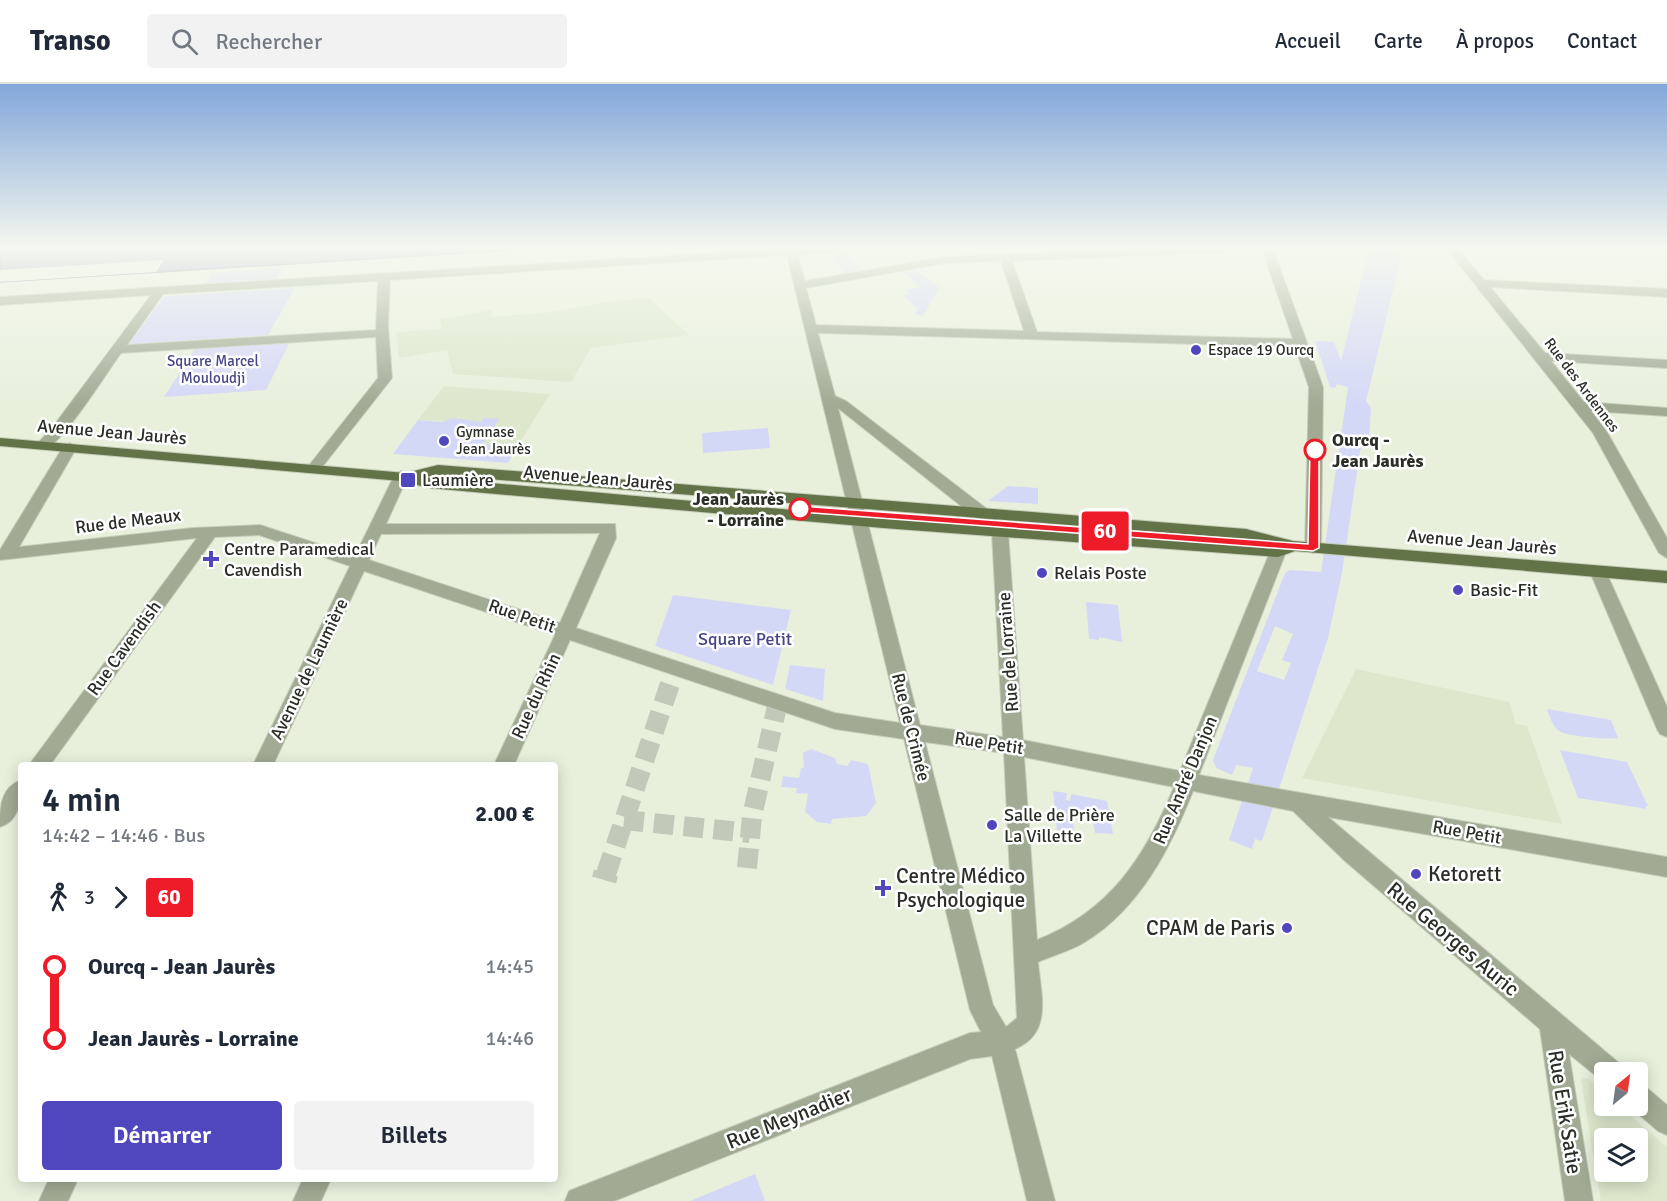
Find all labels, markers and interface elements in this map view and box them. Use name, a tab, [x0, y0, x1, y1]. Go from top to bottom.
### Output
search box	[147, 14, 567, 68]
text: Transo	[30, 24, 111, 58]
icon: search	[168, 25, 201, 58]
text: Rechercher	[216, 28, 322, 55]
text: Accueil	[1275, 28, 1341, 54]
text: Carte	[1374, 28, 1423, 54]
text: À propos	[1456, 28, 1534, 54]
text: Contact	[1567, 28, 1637, 54]
street label: Rue des Ardennes	[1541, 334, 1624, 436]
place label: Espace 19 Ourcq	[1208, 341, 1314, 359]
marker: Espace 19 Ourcq	[1189, 343, 1203, 357]
park label: Square Marcel Mouloudji	[167, 352, 259, 387]
street label: Avenue Jean Jaurès	[36, 415, 188, 450]
place label: Gymnase Jean Jaurès	[456, 423, 531, 458]
place label: Ourcq - Jean Jaurès	[1332, 429, 1423, 472]
marker: Gymnase Jean Jaurès	[437, 434, 451, 448]
marker: Ourcq - Jean Jaurès	[1304, 439, 1326, 461]
street label: Avenue Jean Jaurès	[522, 461, 674, 496]
place label: Laumière	[422, 469, 494, 491]
marker: Laumière	[399, 471, 417, 489]
place label: Jean Jaurès - Lorraine	[693, 488, 784, 531]
marker: Jean Jaurès - Lorraine	[789, 498, 811, 520]
street label: Rue de Meaux	[74, 504, 183, 538]
line badge: 60	[1078, 512, 1132, 550]
text: 60	[1094, 518, 1116, 544]
street label: Avenue Jean Jaurès	[1406, 525, 1558, 560]
place label: Centre Paramedical Cavendish	[224, 538, 374, 581]
marker: Centre Paramedical Cavendish	[202, 550, 220, 568]
place label: Relais Poste	[1054, 562, 1147, 584]
marker: Relais Poste	[1035, 566, 1049, 580]
place label: Basic-Fit	[1470, 579, 1538, 601]
marker: Basic-Fit	[1451, 583, 1465, 597]
street label: Rue de Lorraine	[993, 591, 1023, 713]
street label: Rue Petit	[486, 594, 558, 638]
street label: Avenue de Laumière	[265, 595, 353, 743]
street label: Rue Cavendish	[82, 596, 166, 700]
park label: Square Petit	[698, 628, 792, 650]
street label: Rue du Rhin	[507, 650, 565, 742]
street label: Rue de Crimée	[887, 671, 935, 783]
street label: Rue André Danjon	[1148, 712, 1222, 848]
street label: Rue Petit	[953, 727, 1025, 759]
text: 4 min	[42, 780, 121, 821]
text: 2.00 €	[475, 800, 534, 827]
place label: Salle de Prière La Villette	[1004, 804, 1115, 847]
street label: Rue Petit	[1431, 815, 1503, 849]
marker: Salle de Prière La Villette	[985, 818, 999, 832]
text: 14:42 – 14:46 · Bus	[42, 823, 205, 848]
place label: Ketorett	[1428, 861, 1501, 887]
place label: Centre Médico Psychologique	[896, 863, 1025, 913]
marker: Ketorett	[1409, 867, 1423, 881]
street label: Rue Georges Auric	[1382, 876, 1524, 1002]
marker: Centre Médico Psychologique	[874, 879, 892, 897]
icon: walk	[42, 881, 75, 914]
icon: forward	[104, 881, 137, 914]
text: 60	[158, 884, 181, 910]
text: 3	[84, 885, 95, 910]
place label: CPAM de Paris	[1146, 915, 1275, 941]
marker: CPAM de Paris	[1280, 921, 1294, 935]
text: Ourcq - Jean Jaurès	[88, 953, 275, 980]
text: 14:45	[485, 954, 534, 979]
text: Jean Jaurès - Lorraine	[88, 1025, 299, 1052]
text: 14:46	[485, 1026, 534, 1051]
street label: Rue Erik Satie	[1542, 1048, 1588, 1176]
north arrow	[1594, 1062, 1648, 1116]
map controls	[1594, 1062, 1648, 1182]
street label: Rue Meynadier	[723, 1081, 856, 1155]
button: Démarrer	[42, 1101, 282, 1170]
button: Billets	[294, 1101, 534, 1170]
button: layers	[1594, 1128, 1648, 1182]

